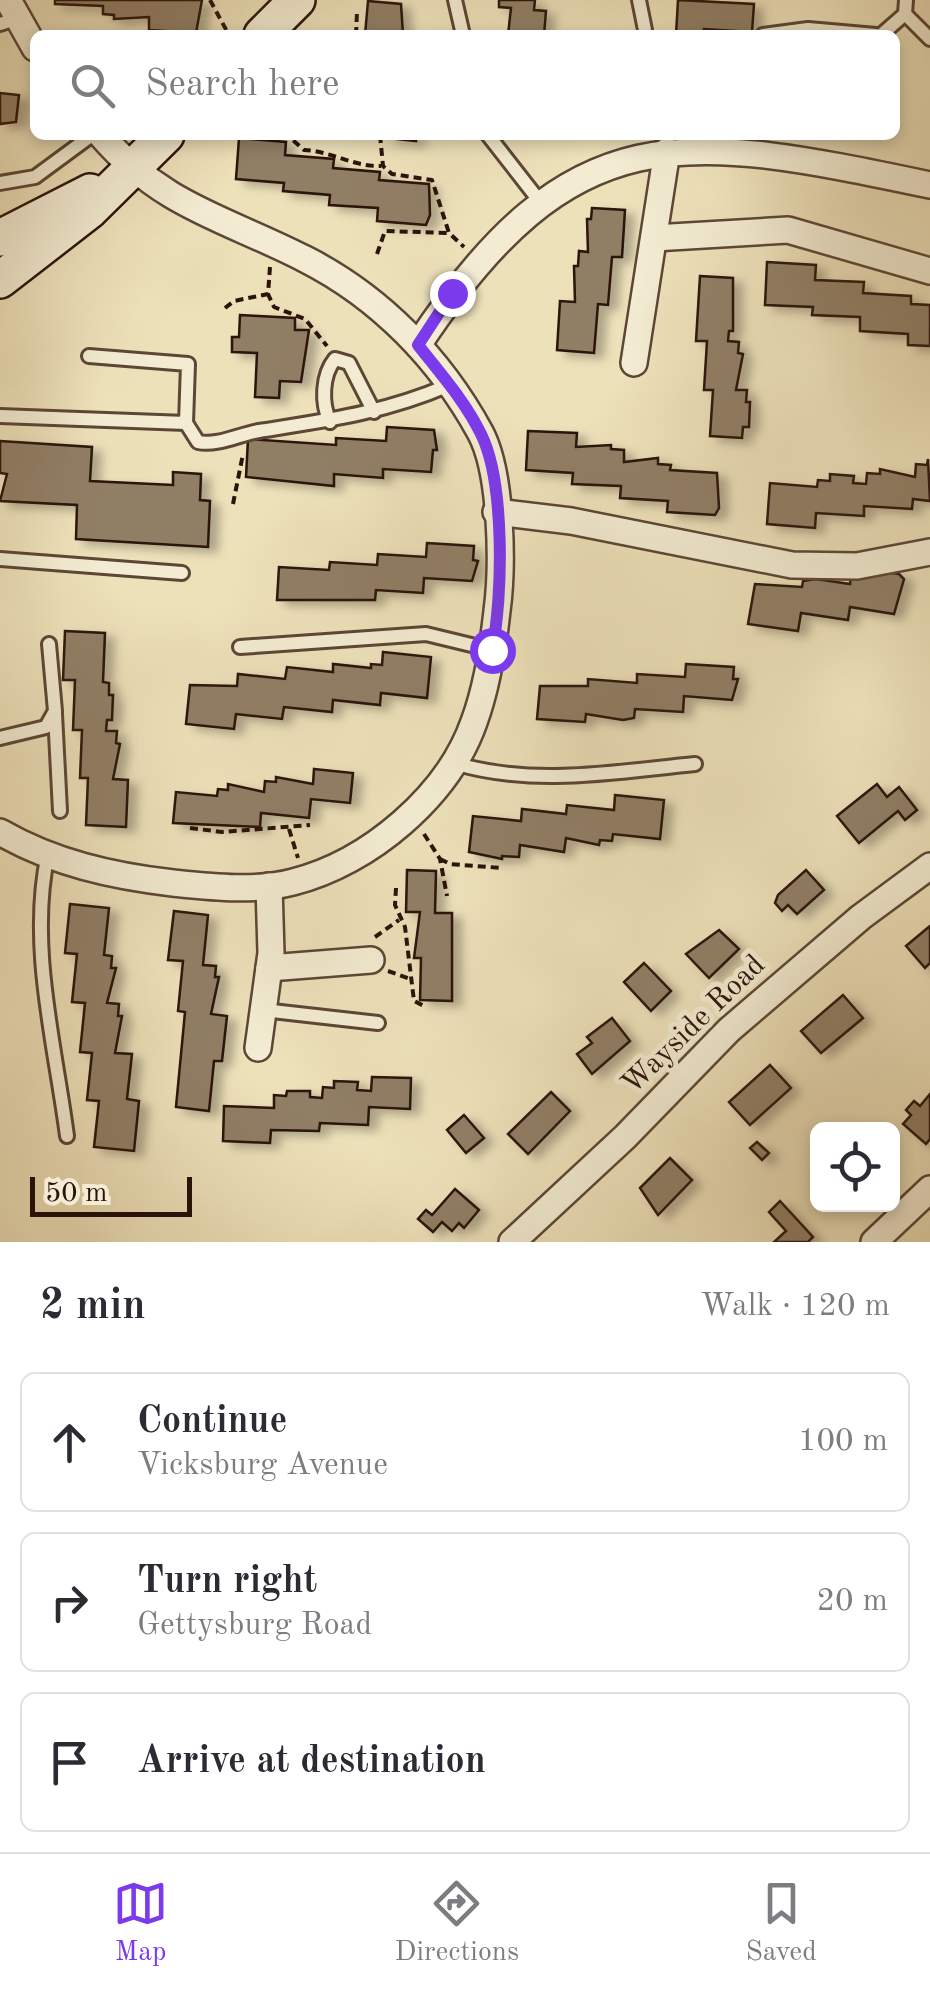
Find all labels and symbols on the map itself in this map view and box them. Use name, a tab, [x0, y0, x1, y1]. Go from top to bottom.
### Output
route end	[430, 271, 476, 317]
route start	[470, 628, 516, 674]
street label: Wayside Road	[617, 950, 771, 1100]
scale bar	[30, 1172, 192, 1216]

